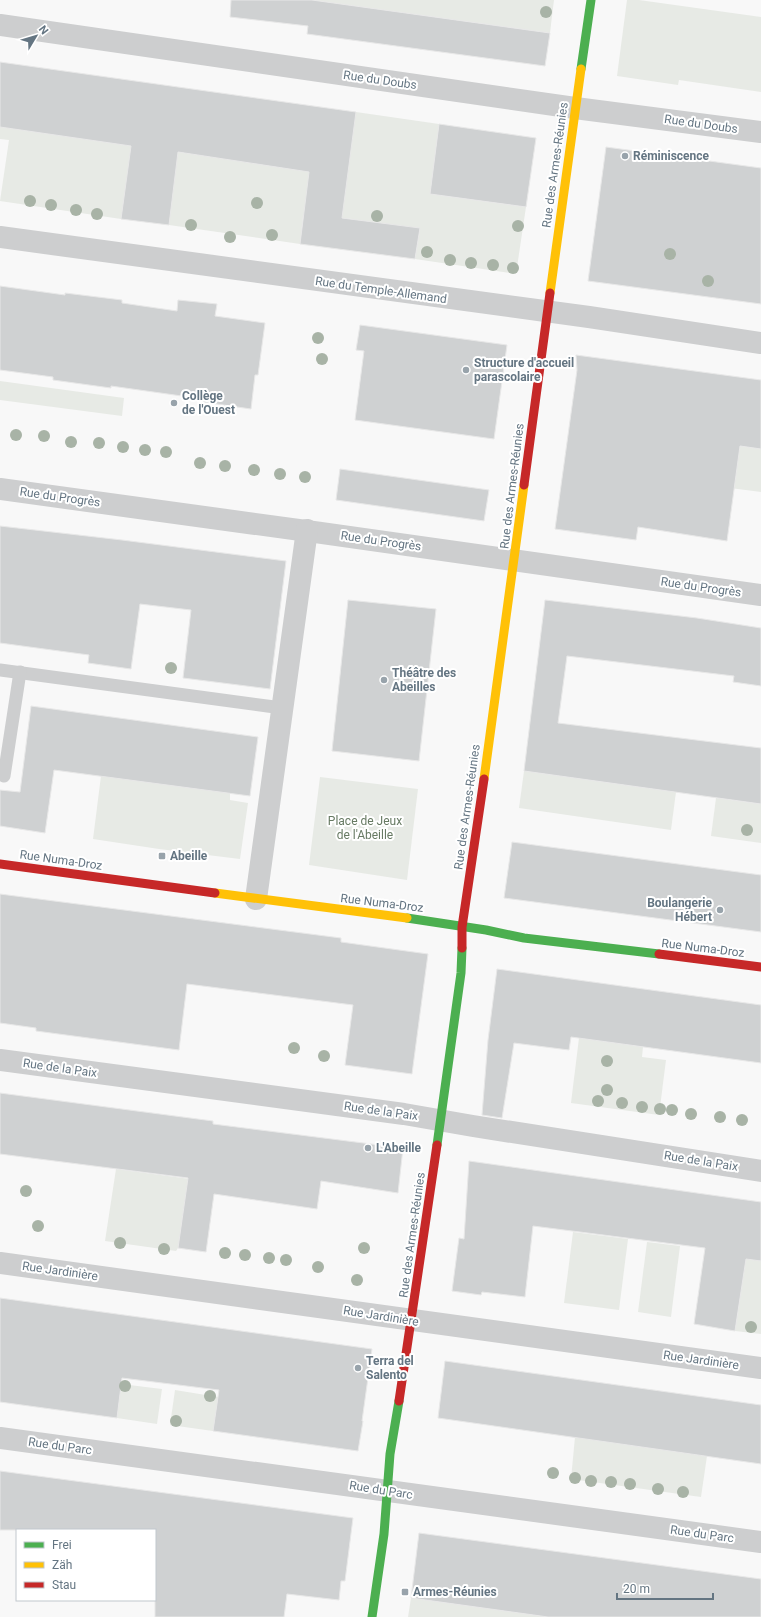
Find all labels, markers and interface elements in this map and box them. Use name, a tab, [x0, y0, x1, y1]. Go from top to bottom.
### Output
north arrow	[16, 16, 56, 56]
text: N	[36, 23, 51, 37]
street label: Rue du Doubs	[342, 68, 418, 92]
street label: Rue des Armes-Réunies	[539, 101, 571, 229]
street label: Rue du Doubs	[663, 112, 739, 136]
place label: Réminiscence	[633, 149, 710, 163]
marker: Réminiscence	[620, 151, 630, 161]
street label: Rue du Temple-Allemand	[314, 274, 448, 306]
place label: Structure d'accueil parascolaire	[474, 356, 574, 384]
marker: Structure d'accueil parascolaire	[461, 365, 471, 375]
place label: Collège de l'Ouest	[182, 389, 235, 417]
marker: Collège de l'Ouest	[169, 398, 179, 408]
street label: Rue des Armes-Réunies	[497, 422, 527, 550]
street label: Rue du Progrès	[19, 484, 101, 510]
street label: Rue du Progrès	[340, 528, 422, 554]
street label: Rue du Progrès	[660, 574, 742, 600]
place label: Théâtre des Abeilles	[392, 666, 456, 694]
marker: Théâtre des Abeilles	[379, 675, 389, 685]
street label: Rue des Armes-Réunies	[451, 743, 483, 871]
park label: Place de Jeux de l'Abeille	[328, 814, 402, 842]
street label: Rue Numa-Droz	[19, 847, 103, 873]
place label: Abeille	[170, 849, 208, 863]
marker: Abeille	[157, 851, 167, 861]
street label: Rue Numa-Droz	[340, 891, 424, 915]
place label: Boulangerie Hébert	[647, 896, 713, 924]
marker: Boulangerie Hébert	[715, 905, 725, 915]
street label: Rue Numa-Droz	[661, 936, 745, 960]
street label: Rue de la Paix	[22, 1056, 98, 1080]
street label: Rue de la Paix	[343, 1099, 419, 1123]
place label: L'Abeille	[376, 1141, 422, 1155]
marker: L'Abeille	[363, 1143, 373, 1153]
street label: Rue de la Paix	[663, 1148, 739, 1174]
street label: Rue des Armes-Réunies	[396, 1171, 428, 1299]
street label: Rue Jardinière	[21, 1259, 99, 1283]
street label: Rue Jardinière	[342, 1303, 420, 1329]
street label: Rue Jardinière	[662, 1348, 740, 1372]
place label: Terra del Salento	[366, 1354, 414, 1382]
marker: Terra del Salento	[353, 1363, 363, 1373]
street label: Rue du Parc	[27, 1435, 93, 1457]
street label: Rue du Parc	[348, 1478, 414, 1502]
street label: Rue du Parc	[669, 1523, 735, 1545]
legend	[16, 1529, 156, 1601]
text: Frei	[52, 1538, 72, 1552]
text: Zäh	[52, 1558, 72, 1572]
scale bar	[617, 1575, 713, 1601]
text: Stau	[52, 1578, 76, 1592]
text: 20 m	[623, 1582, 650, 1596]
place label: Armes-Réunies	[413, 1585, 497, 1599]
marker: Armes-Réunies	[400, 1587, 410, 1597]

